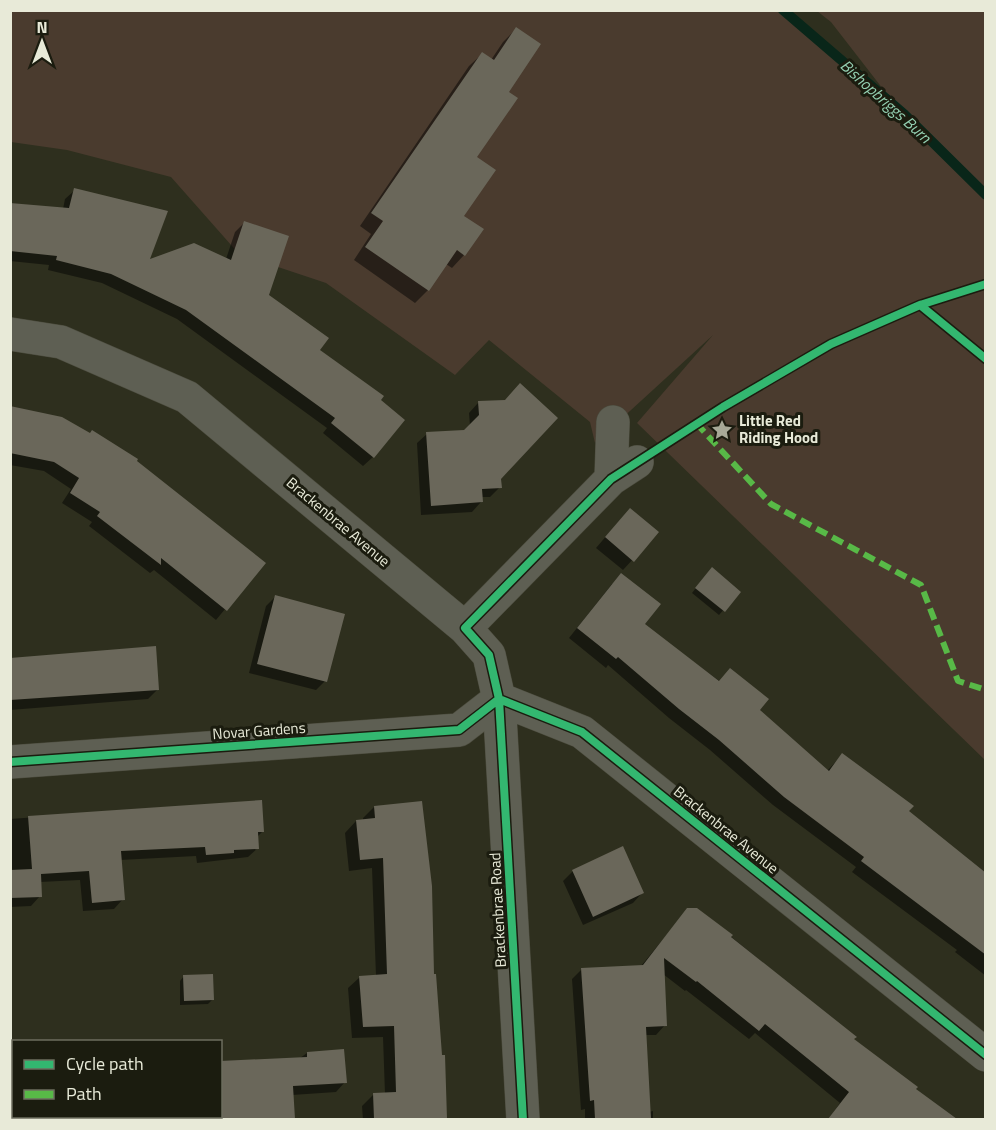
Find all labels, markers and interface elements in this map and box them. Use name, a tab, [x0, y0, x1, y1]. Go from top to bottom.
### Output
north arrow	[12, 12, 72, 72]
text: N	[36, 15, 48, 39]
water label: Bishopbriggs Burn	[835, 54, 938, 149]
place label: Little Red Riding Hood	[739, 409, 818, 449]
place icon: Little Red Riding Hood	[710, 418, 734, 442]
street label: Brackenbrae Avenue	[281, 471, 395, 572]
street label: Novar Gardens	[212, 716, 306, 745]
street label: Brackenbrae Avenue	[669, 780, 784, 879]
street label: Brackenbrae Road	[483, 852, 512, 968]
legend	[12, 1040, 222, 1118]
text: Cycle path	[66, 1050, 144, 1077]
text: Path	[66, 1080, 102, 1107]

